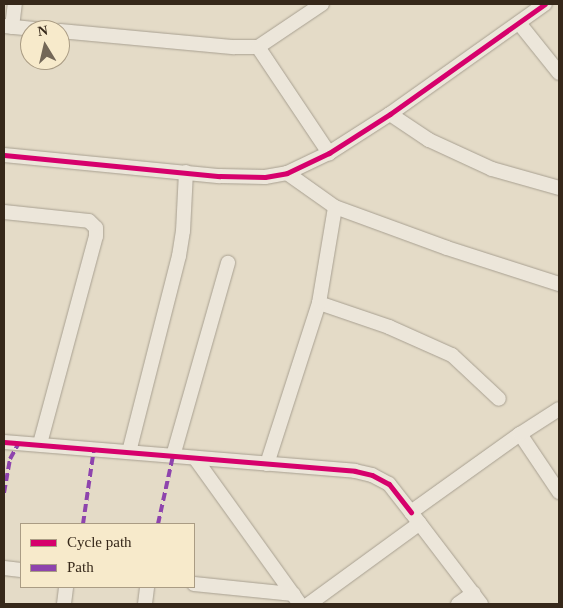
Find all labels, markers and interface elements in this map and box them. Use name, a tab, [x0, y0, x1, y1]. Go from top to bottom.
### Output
north arrow	[20, 20, 70, 70]
text: N	[37, 22, 49, 39]
legend	[20, 523, 195, 588]
text: Cycle path	[67, 534, 132, 550]
text: Path	[67, 559, 94, 575]

